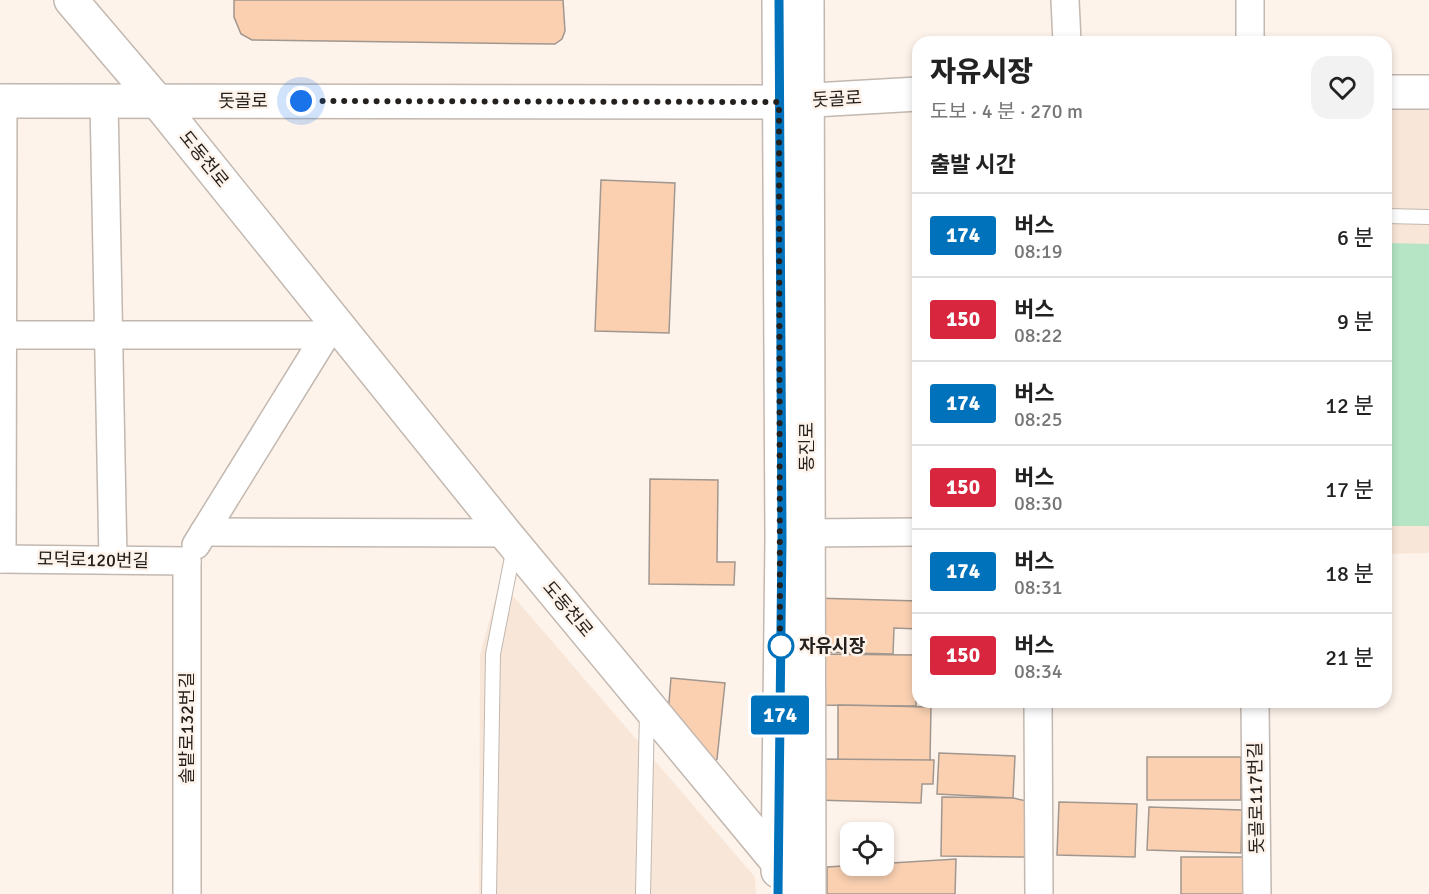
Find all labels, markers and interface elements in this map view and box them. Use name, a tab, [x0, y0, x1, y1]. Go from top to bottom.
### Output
text: 자유시장	[930, 55, 1033, 89]
button: heart	[1311, 56, 1374, 119]
your location	[286, 86, 316, 116]
street label: 돗골로	[812, 87, 862, 111]
street label: 돗골로	[218, 90, 268, 112]
text: 도보 · 4 분 · 270 m	[930, 99, 1083, 124]
street label: 도동천로	[175, 126, 233, 192]
text: 출발 시간	[930, 151, 1016, 178]
text: 버스	[1014, 212, 1054, 239]
text: 174	[946, 222, 980, 248]
text: 6 분	[1337, 224, 1374, 251]
text: 08:19	[1014, 239, 1063, 264]
text: 버스	[1014, 296, 1054, 323]
text: 150	[946, 306, 980, 332]
text: 9 분	[1337, 308, 1374, 335]
text: 08:22	[1014, 323, 1063, 348]
text: 버스	[1014, 380, 1054, 407]
text: 174	[946, 390, 980, 416]
text: 12 분	[1325, 392, 1374, 419]
text: 08:25	[1014, 407, 1063, 432]
street label: 동진로	[796, 422, 818, 472]
text: 버스	[1014, 464, 1054, 491]
text: 150	[946, 474, 980, 500]
text: 17 분	[1325, 476, 1374, 503]
text: 08:30	[1014, 491, 1063, 516]
street label: 모덕로120번길	[37, 548, 149, 572]
text: 버스	[1014, 548, 1054, 575]
text: 174	[946, 558, 980, 584]
text: 18 분	[1325, 560, 1374, 587]
text: 08:31	[1014, 575, 1063, 600]
street label: 도동천로	[538, 577, 598, 641]
text: 버스	[1014, 632, 1054, 659]
marker: 자유시장	[768, 633, 794, 659]
place label: 자유시장	[799, 635, 866, 657]
text: 150	[946, 642, 980, 668]
text: 21 분	[1325, 644, 1374, 671]
text: 08:34	[1014, 659, 1063, 684]
street label: 솔밭로132번길	[176, 672, 198, 784]
line badge: 174	[746, 696, 814, 734]
text: 174	[763, 702, 797, 728]
street label: 돗골로117번길	[1244, 742, 1268, 854]
map controls	[840, 822, 894, 876]
button: locate	[840, 822, 894, 876]

